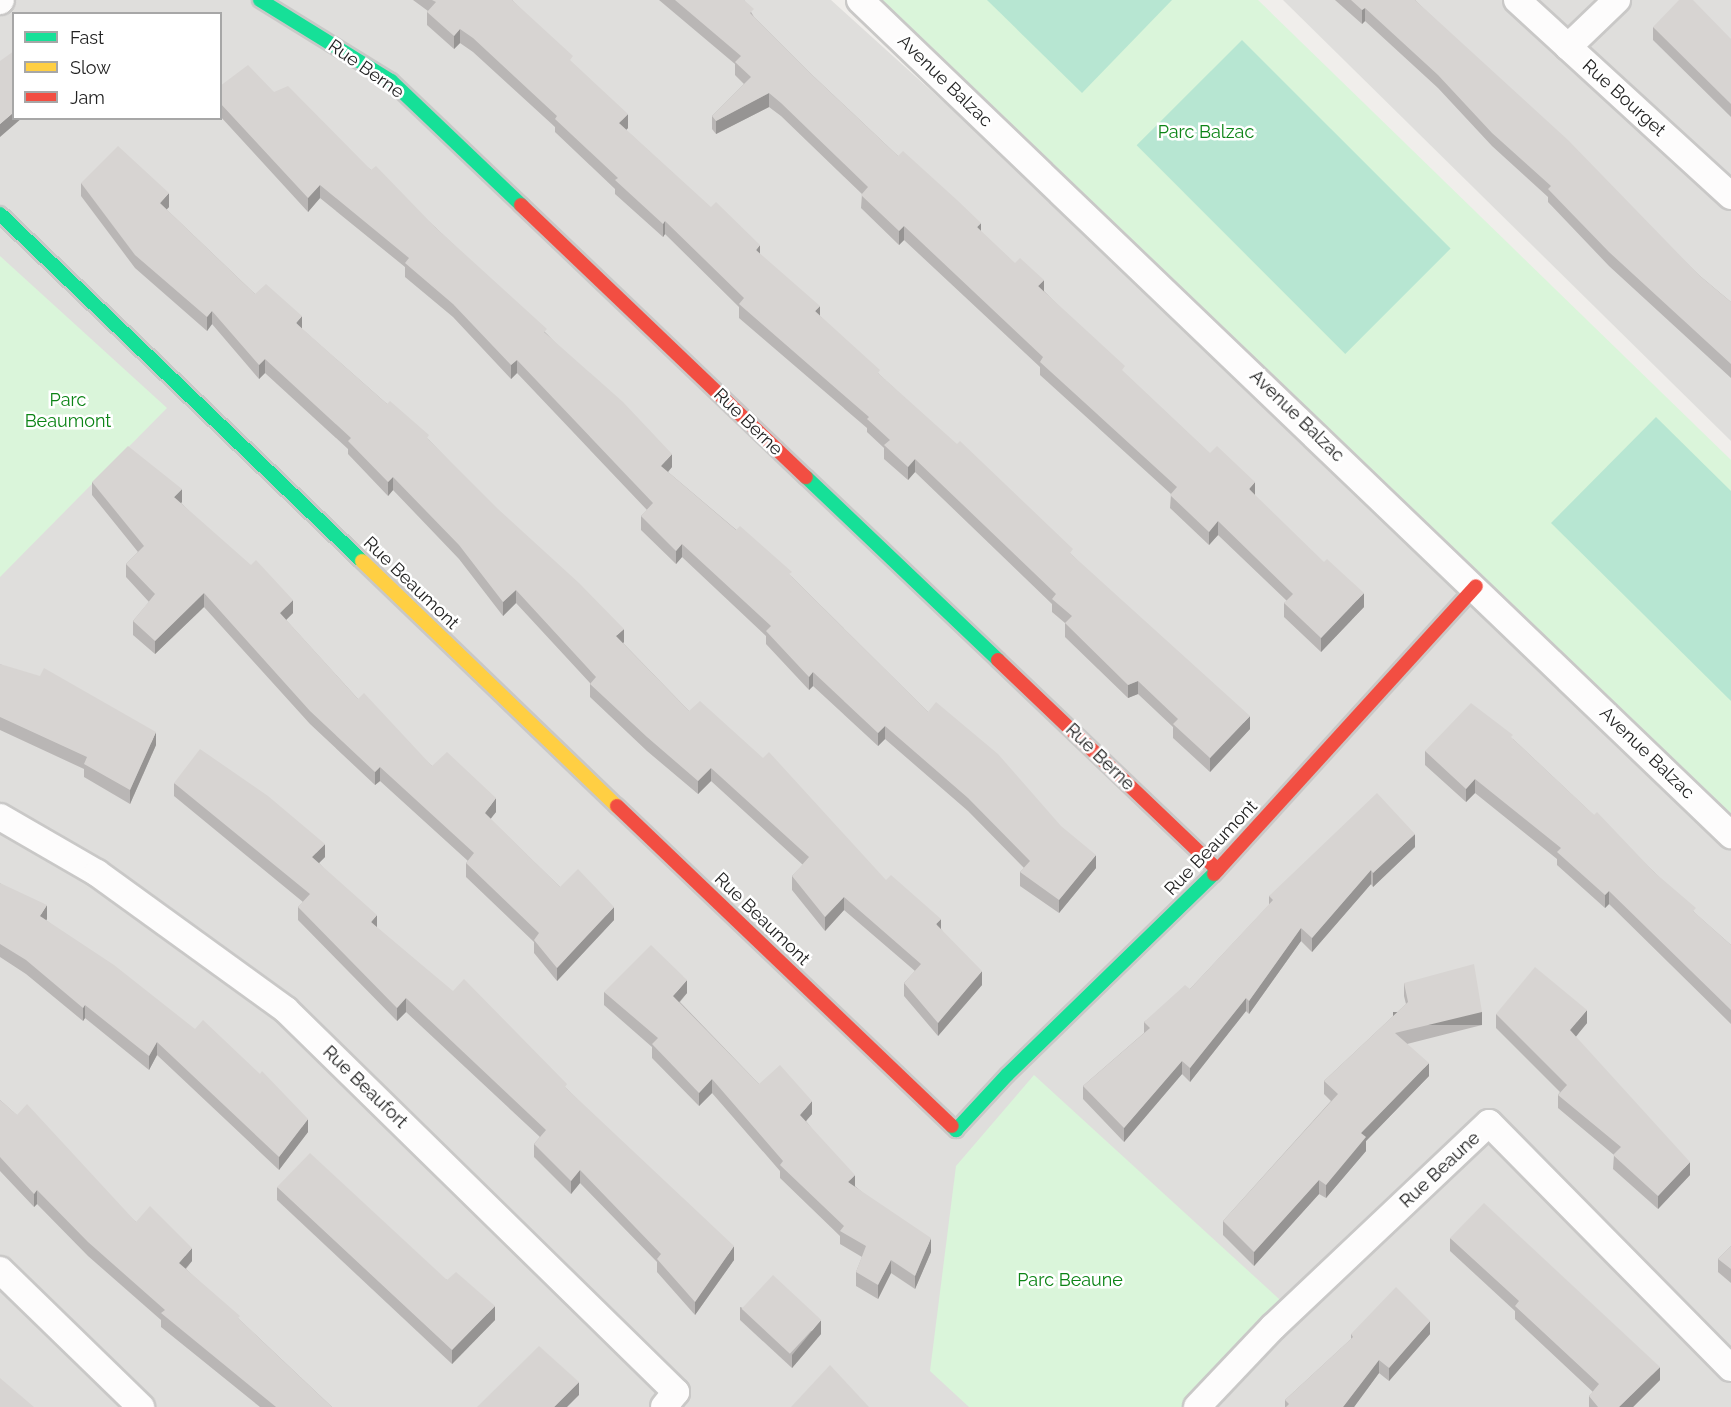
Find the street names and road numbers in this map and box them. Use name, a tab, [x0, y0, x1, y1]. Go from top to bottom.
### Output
street label: Avenue Balzac	[893, 31, 997, 131]
street label: Rue Berne	[324, 35, 408, 103]
street label: Rue Bourget	[1578, 55, 1670, 141]
street label: Avenue Balzac	[1245, 366, 1349, 466]
street label: Rue Berne	[709, 384, 787, 460]
street label: Rue Beaumont	[359, 532, 463, 634]
street label: Avenue Balzac	[1595, 703, 1699, 803]
street label: Rue Berne	[1061, 719, 1139, 795]
street label: Rue Beaumont	[1160, 796, 1262, 900]
street label: Rue Beaumont	[710, 868, 814, 970]
street label: Rue Beaufort	[318, 1041, 412, 1133]
street label: Rue Beaune	[1395, 1127, 1485, 1213]

